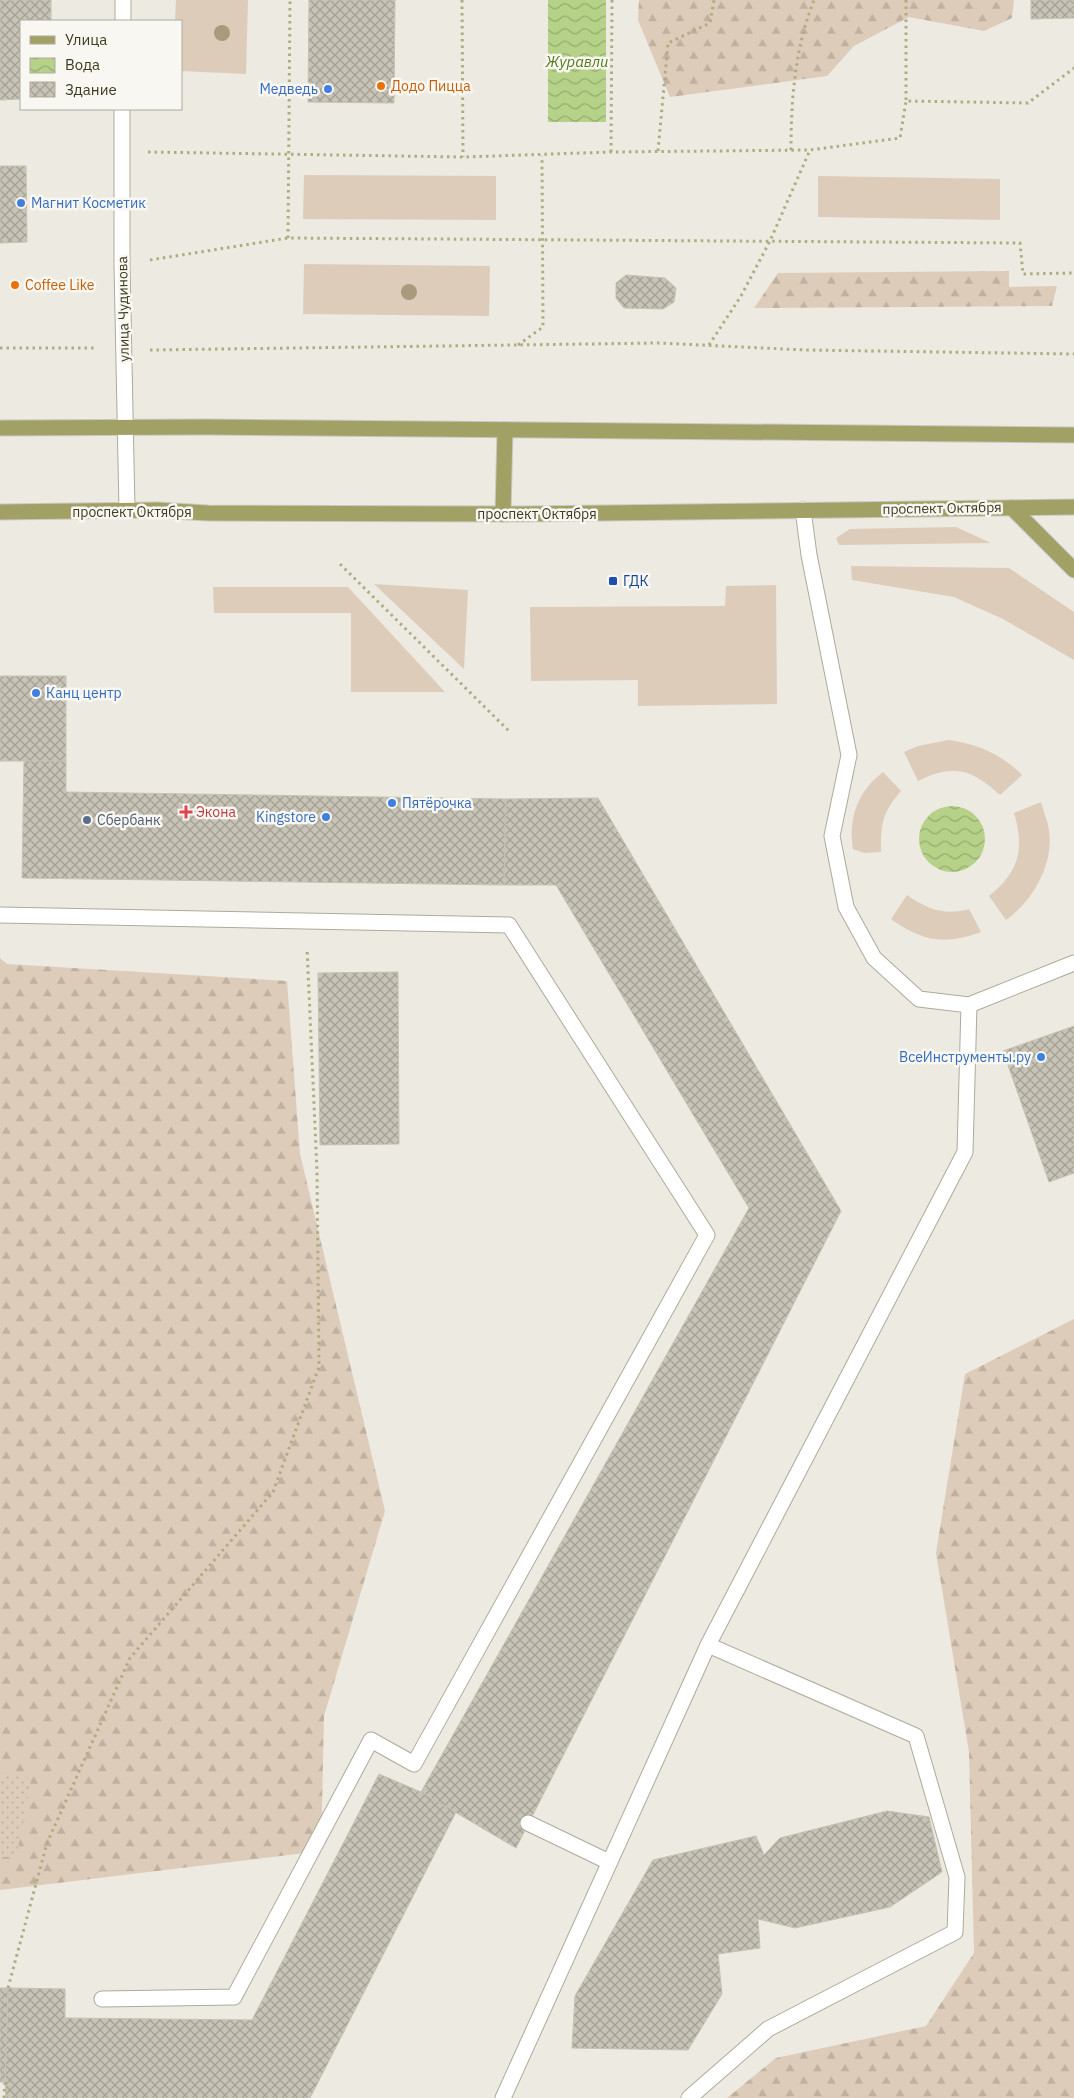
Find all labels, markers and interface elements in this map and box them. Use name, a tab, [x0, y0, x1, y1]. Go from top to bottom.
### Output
legend	[20, 20, 182, 110]
text: Улица	[65, 30, 107, 49]
water label: Журавли	[545, 52, 608, 71]
text: Вода	[65, 55, 100, 74]
place label: Додо Пицца	[391, 77, 471, 95]
text: Здание	[65, 80, 117, 99]
place label: Медведь	[259, 80, 318, 98]
marker: Додо Пицца	[375, 80, 387, 92]
marker: Медведь	[322, 83, 334, 95]
place label: Магнит Косметик	[31, 194, 146, 212]
marker: Магнит Косметик	[15, 197, 27, 209]
street label: улица Чудинова	[113, 255, 133, 362]
place label: Coffee Like	[25, 276, 95, 294]
marker: Coffee Like	[9, 279, 21, 291]
street label: проспект Октября	[882, 498, 1002, 518]
street label: проспект Октября	[72, 503, 192, 521]
street label: проспект Октября	[477, 505, 597, 523]
place label: ГДК	[623, 572, 649, 590]
marker: ГДК	[607, 575, 619, 587]
place label: Канц центр	[46, 684, 122, 702]
marker: Канц центр	[30, 687, 42, 699]
place label: Пятёрочка	[402, 794, 472, 812]
marker: Пятёрочка	[386, 797, 398, 809]
place label: Экона	[196, 803, 236, 821]
marker: Экона	[180, 806, 192, 818]
place label: Kingstore	[256, 808, 316, 826]
place label: Сбербанк	[97, 811, 161, 829]
marker: Kingstore	[320, 811, 332, 823]
marker: Сбербанк	[81, 814, 93, 826]
place label: ВсеИнструменты.ру	[899, 1048, 1031, 1066]
marker: ВсеИнструменты.ру	[1035, 1051, 1047, 1063]

